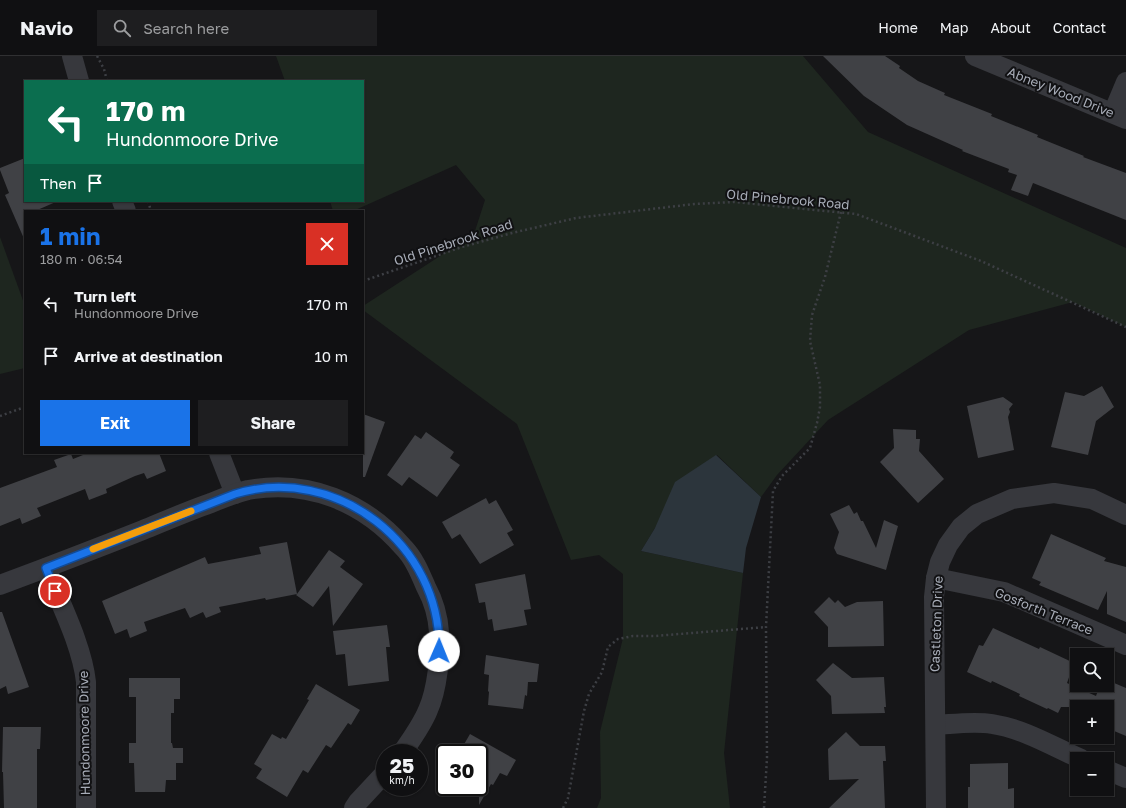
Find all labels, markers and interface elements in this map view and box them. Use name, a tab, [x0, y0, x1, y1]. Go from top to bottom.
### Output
search box	[97, 10, 377, 46]
text: Navio	[20, 16, 73, 39]
icon: search	[111, 17, 133, 39]
text: Search here	[143, 19, 229, 37]
text: Home	[878, 19, 918, 36]
text: Map	[940, 19, 968, 36]
text: About	[990, 19, 1031, 36]
text: Contact	[1053, 19, 1106, 36]
street label: Abney Wood Drive	[1005, 63, 1117, 121]
text: 170 m	[106, 94, 185, 127]
icon: left	[40, 96, 92, 148]
text: Hundonmoore Drive	[106, 128, 279, 150]
icon: arrive	[84, 172, 106, 194]
text: Then	[40, 174, 76, 192]
street label: Old Pinebrook Road	[726, 186, 850, 212]
street label: Old Pinebrook Road	[392, 215, 514, 269]
text: 1 min	[40, 221, 100, 250]
button: close	[306, 223, 348, 265]
text: 180 m · 06:54	[40, 251, 123, 267]
text: Turn left	[74, 287, 136, 305]
icon: left	[40, 293, 62, 315]
text: 170 m	[306, 295, 348, 313]
text: Hundonmoore Drive	[74, 305, 199, 321]
icon: arrive	[40, 345, 62, 367]
text: Arrive at destination	[74, 347, 223, 365]
text: 10 m	[314, 347, 348, 365]
button: Exit	[40, 400, 190, 446]
button: Share	[198, 400, 348, 446]
pin	[38, 574, 72, 608]
street label: Castleton Drive	[926, 576, 946, 672]
icon: arrive	[44, 580, 66, 602]
street label: Gosforth Terrace	[993, 584, 1095, 638]
position arrow	[418, 630, 460, 672]
map controls	[1070, 648, 1114, 796]
button: search	[1070, 648, 1114, 692]
street label: Hundonmoore Drive	[75, 671, 93, 795]
button: +	[1070, 700, 1114, 744]
speed limit sign: 30	[436, 744, 488, 796]
button: −	[1070, 752, 1114, 796]
text: 25	[390, 753, 414, 777]
text: km/h	[389, 774, 415, 786]

